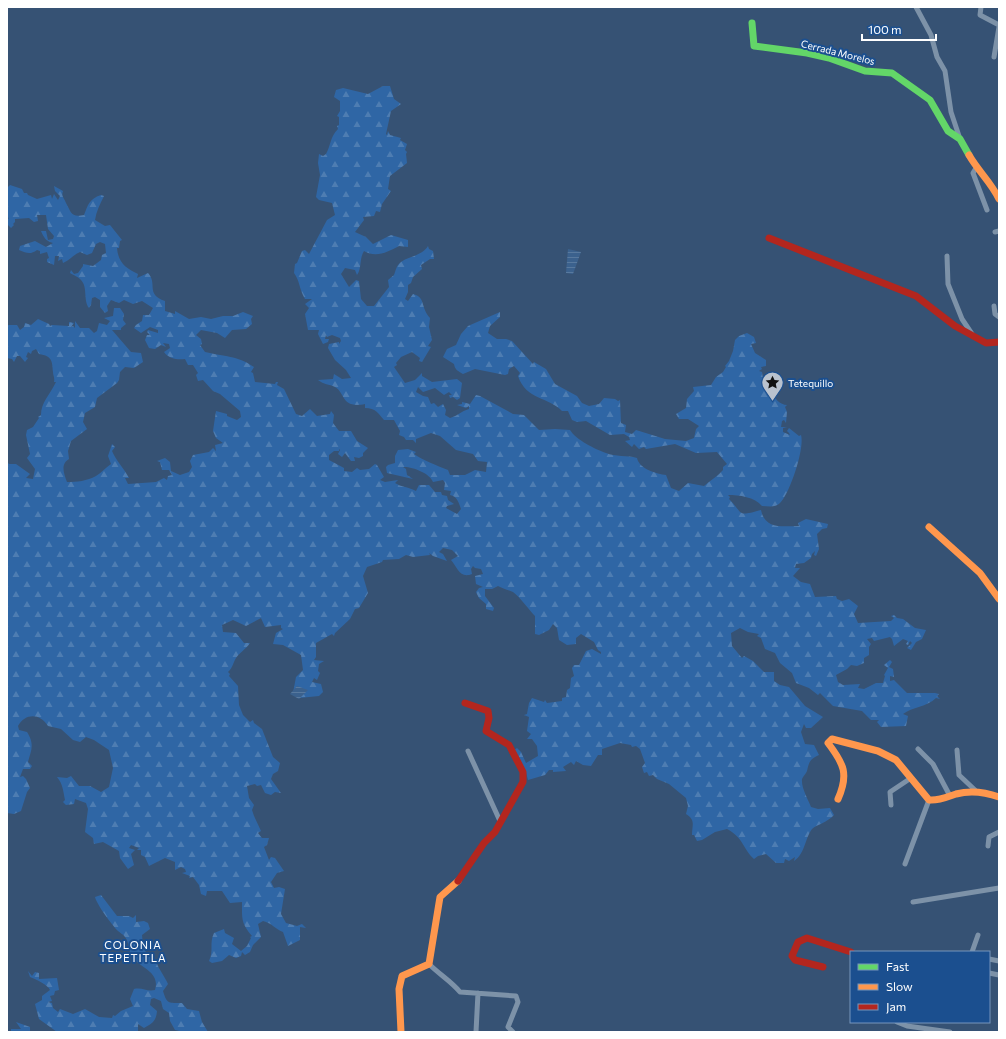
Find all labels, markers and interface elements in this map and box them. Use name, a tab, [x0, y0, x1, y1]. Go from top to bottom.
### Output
scale bar	[862, 16, 936, 42]
text: 100 m	[868, 22, 902, 36]
street label: Cerrada Morelos	[800, 37, 877, 67]
place icon: Tetequillo	[759, 370, 785, 403]
place label: Tetequillo	[788, 377, 833, 389]
district label: COLONIA TEPETITLA	[99, 938, 167, 964]
legend	[850, 951, 990, 1023]
text: Fast	[886, 959, 909, 973]
text: Slow	[886, 979, 913, 993]
text: Jam	[886, 999, 906, 1014]

